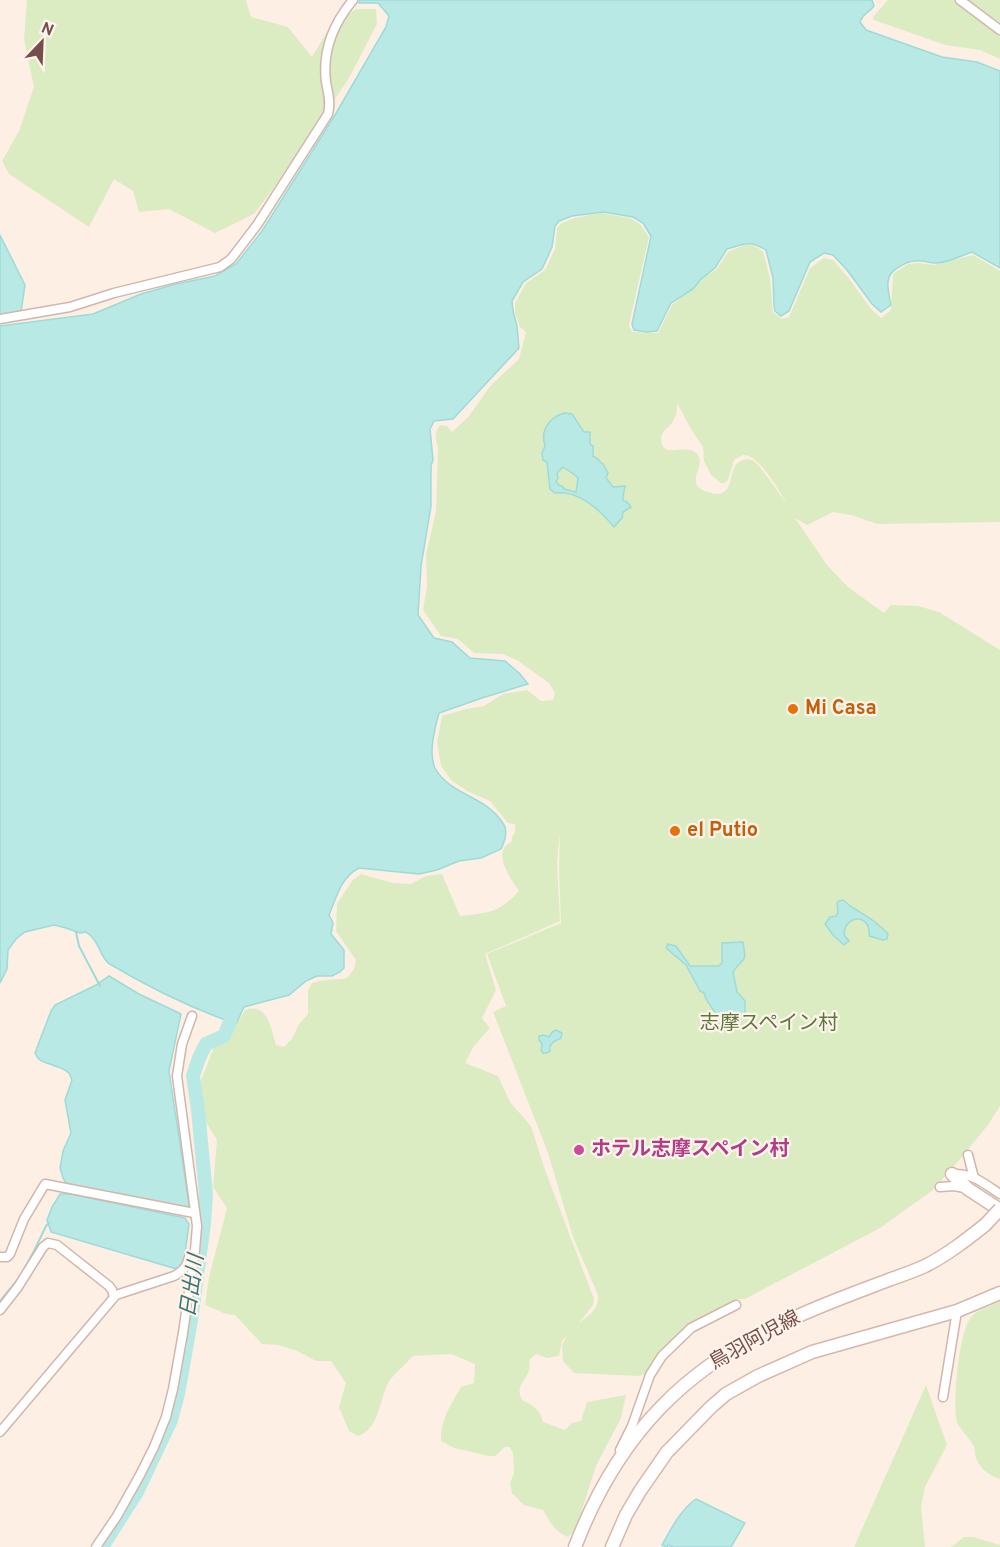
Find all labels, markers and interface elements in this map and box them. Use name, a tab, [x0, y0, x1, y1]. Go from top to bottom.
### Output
north arrow	[12, 12, 72, 72]
text: N	[38, 19, 56, 41]
place label: Mi Casa	[805, 696, 877, 722]
marker: Mi Casa	[786, 702, 800, 716]
place label: el Putio	[687, 818, 758, 844]
marker: el Putio	[668, 824, 682, 838]
park label: 志摩スペイン村	[700, 1011, 838, 1037]
place label: ホテル志摩スペイン村	[591, 1137, 790, 1163]
marker: ホテル志摩スペイン村	[572, 1143, 586, 1157]
water label: 日出川	[175, 1251, 211, 1319]
street label: 鳥羽阿児線	[705, 1305, 805, 1377]

